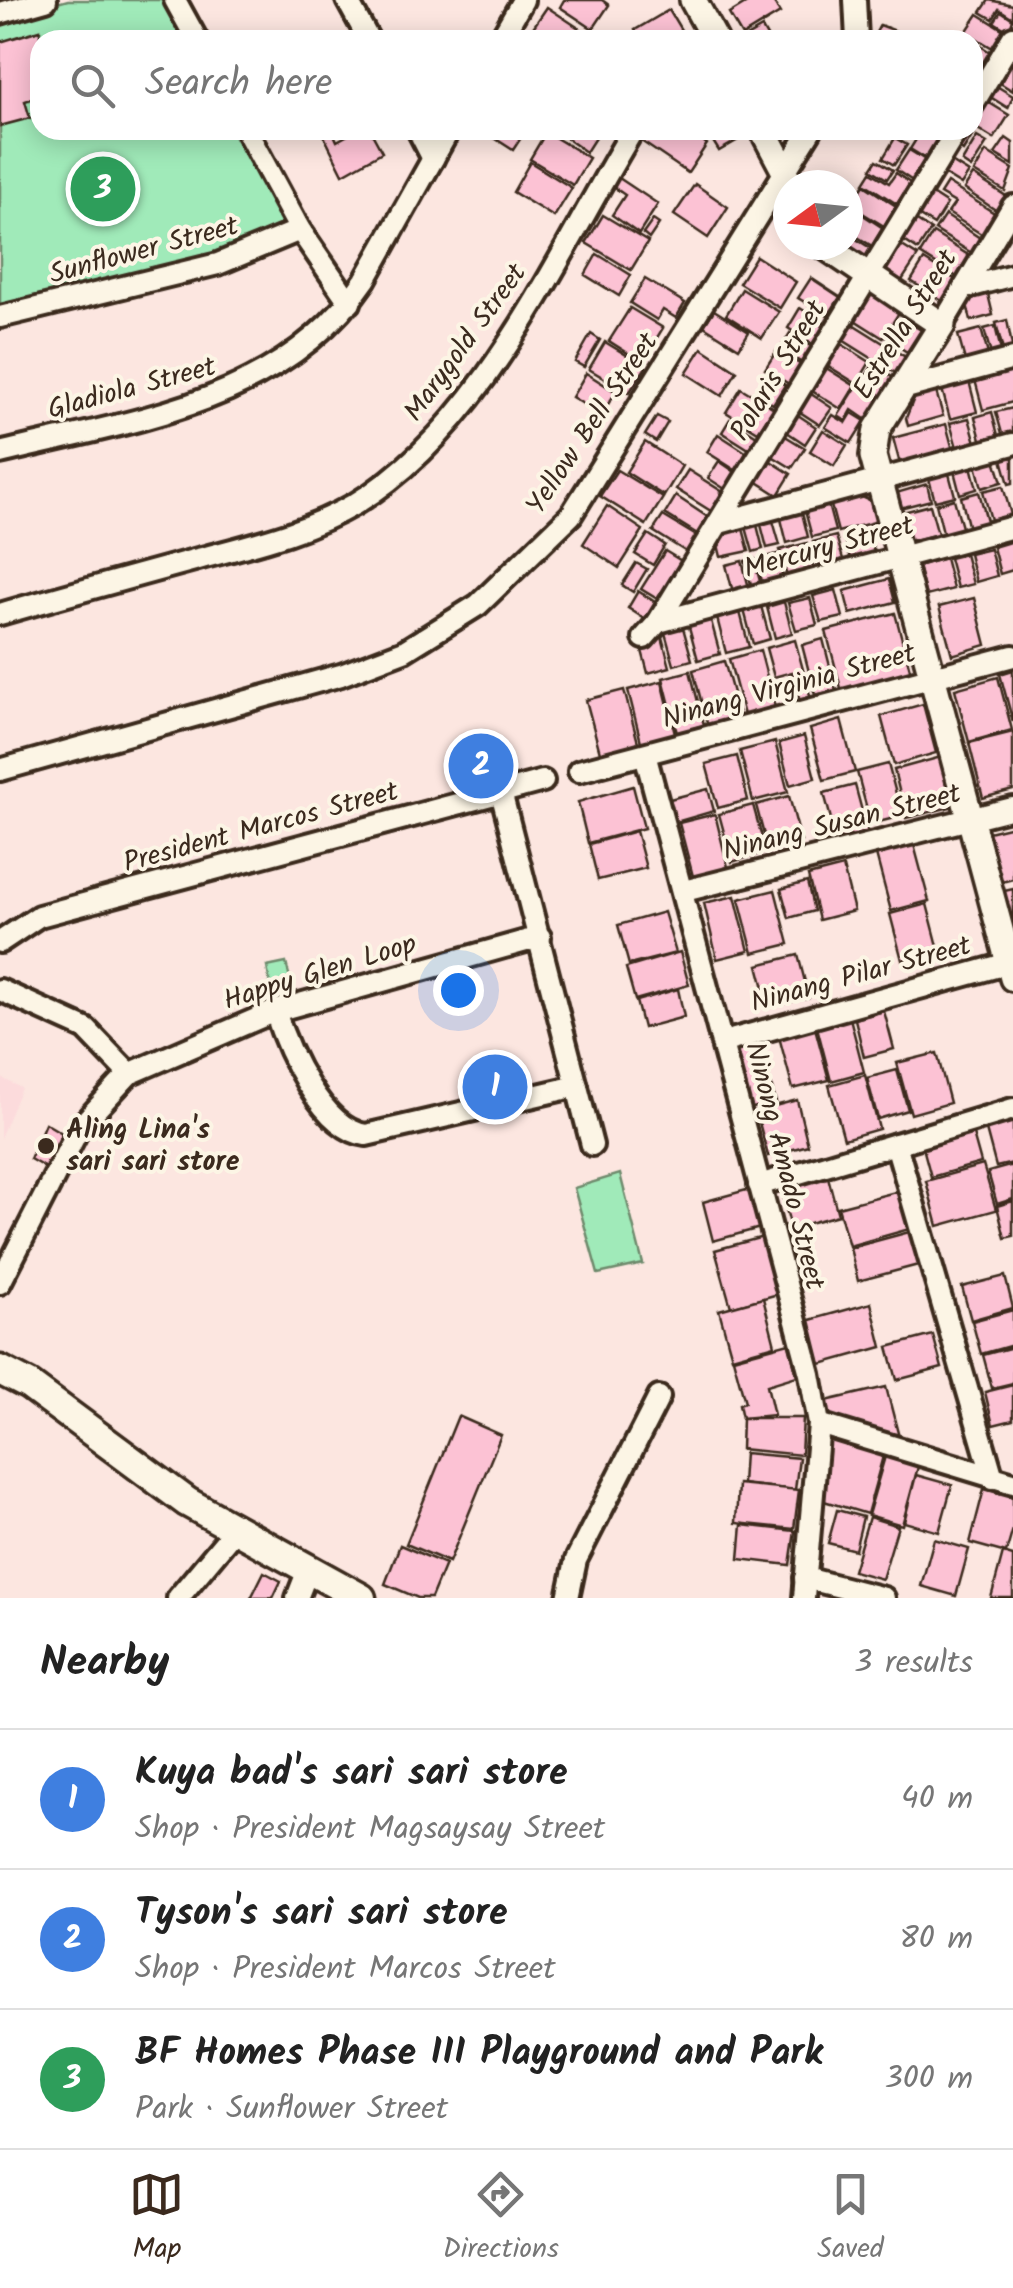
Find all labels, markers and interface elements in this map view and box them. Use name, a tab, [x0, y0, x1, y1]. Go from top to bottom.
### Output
search box	[30, 30, 983, 140]
text: Search here	[145, 55, 332, 115]
icon: search	[65, 58, 120, 113]
pin: 3	[70, 152, 136, 226]
north arrow	[773, 170, 863, 260]
street label: Sunflower Street	[44, 204, 245, 298]
street label: Estrella Street	[842, 240, 971, 409]
street label: Marygold Street	[393, 253, 540, 432]
street label: Polaris Street	[719, 291, 840, 450]
street label: Yellow Bell Street	[515, 323, 671, 524]
street label: Gladiola Street	[43, 345, 222, 433]
street label: Mercury Street	[739, 503, 920, 592]
street label: Ninang Virginia Street	[657, 631, 922, 742]
pin: 2	[448, 728, 514, 804]
street label: President Marcos Street	[118, 769, 405, 886]
street label: Ninang Susan Street	[718, 771, 967, 874]
street label: Happy Glen Loop	[218, 922, 422, 1024]
street label: Ninang Pilar Street	[746, 924, 977, 1026]
your location	[433, 965, 484, 1016]
street label: Ninong Amado Street	[731, 1037, 837, 1296]
pin: 1	[462, 1050, 528, 1124]
place label: Aling Lina's sari sari store	[66, 1108, 240, 1185]
marker: Aling Lina's sari sari store	[35, 1135, 57, 1157]
text: Nearby	[40, 1630, 169, 1697]
text: 3 results	[854, 1638, 973, 1689]
text: Kuya bad's sari sari store	[135, 1744, 568, 1804]
text: 1	[68, 1774, 77, 1825]
text: 40 m	[901, 1774, 973, 1825]
text: Shop · President Magsaysay Street	[135, 1804, 605, 1855]
text: Tyson's sari sari store	[135, 1884, 508, 1944]
text: 2	[63, 1914, 82, 1965]
text: 80 m	[899, 1914, 973, 1965]
text: Shop · President Marcos Street	[135, 1944, 556, 1995]
text: BF Homes Phase III Playground and Park	[135, 2024, 823, 2084]
text: 3	[64, 2054, 81, 2105]
text: 300 m	[884, 2054, 973, 2105]
text: Park · Sunflower Street	[135, 2084, 448, 2135]
tab: Map	[129, 2167, 184, 2272]
tab: Directions	[443, 2167, 559, 2272]
tab: Saved	[817, 2167, 884, 2272]

